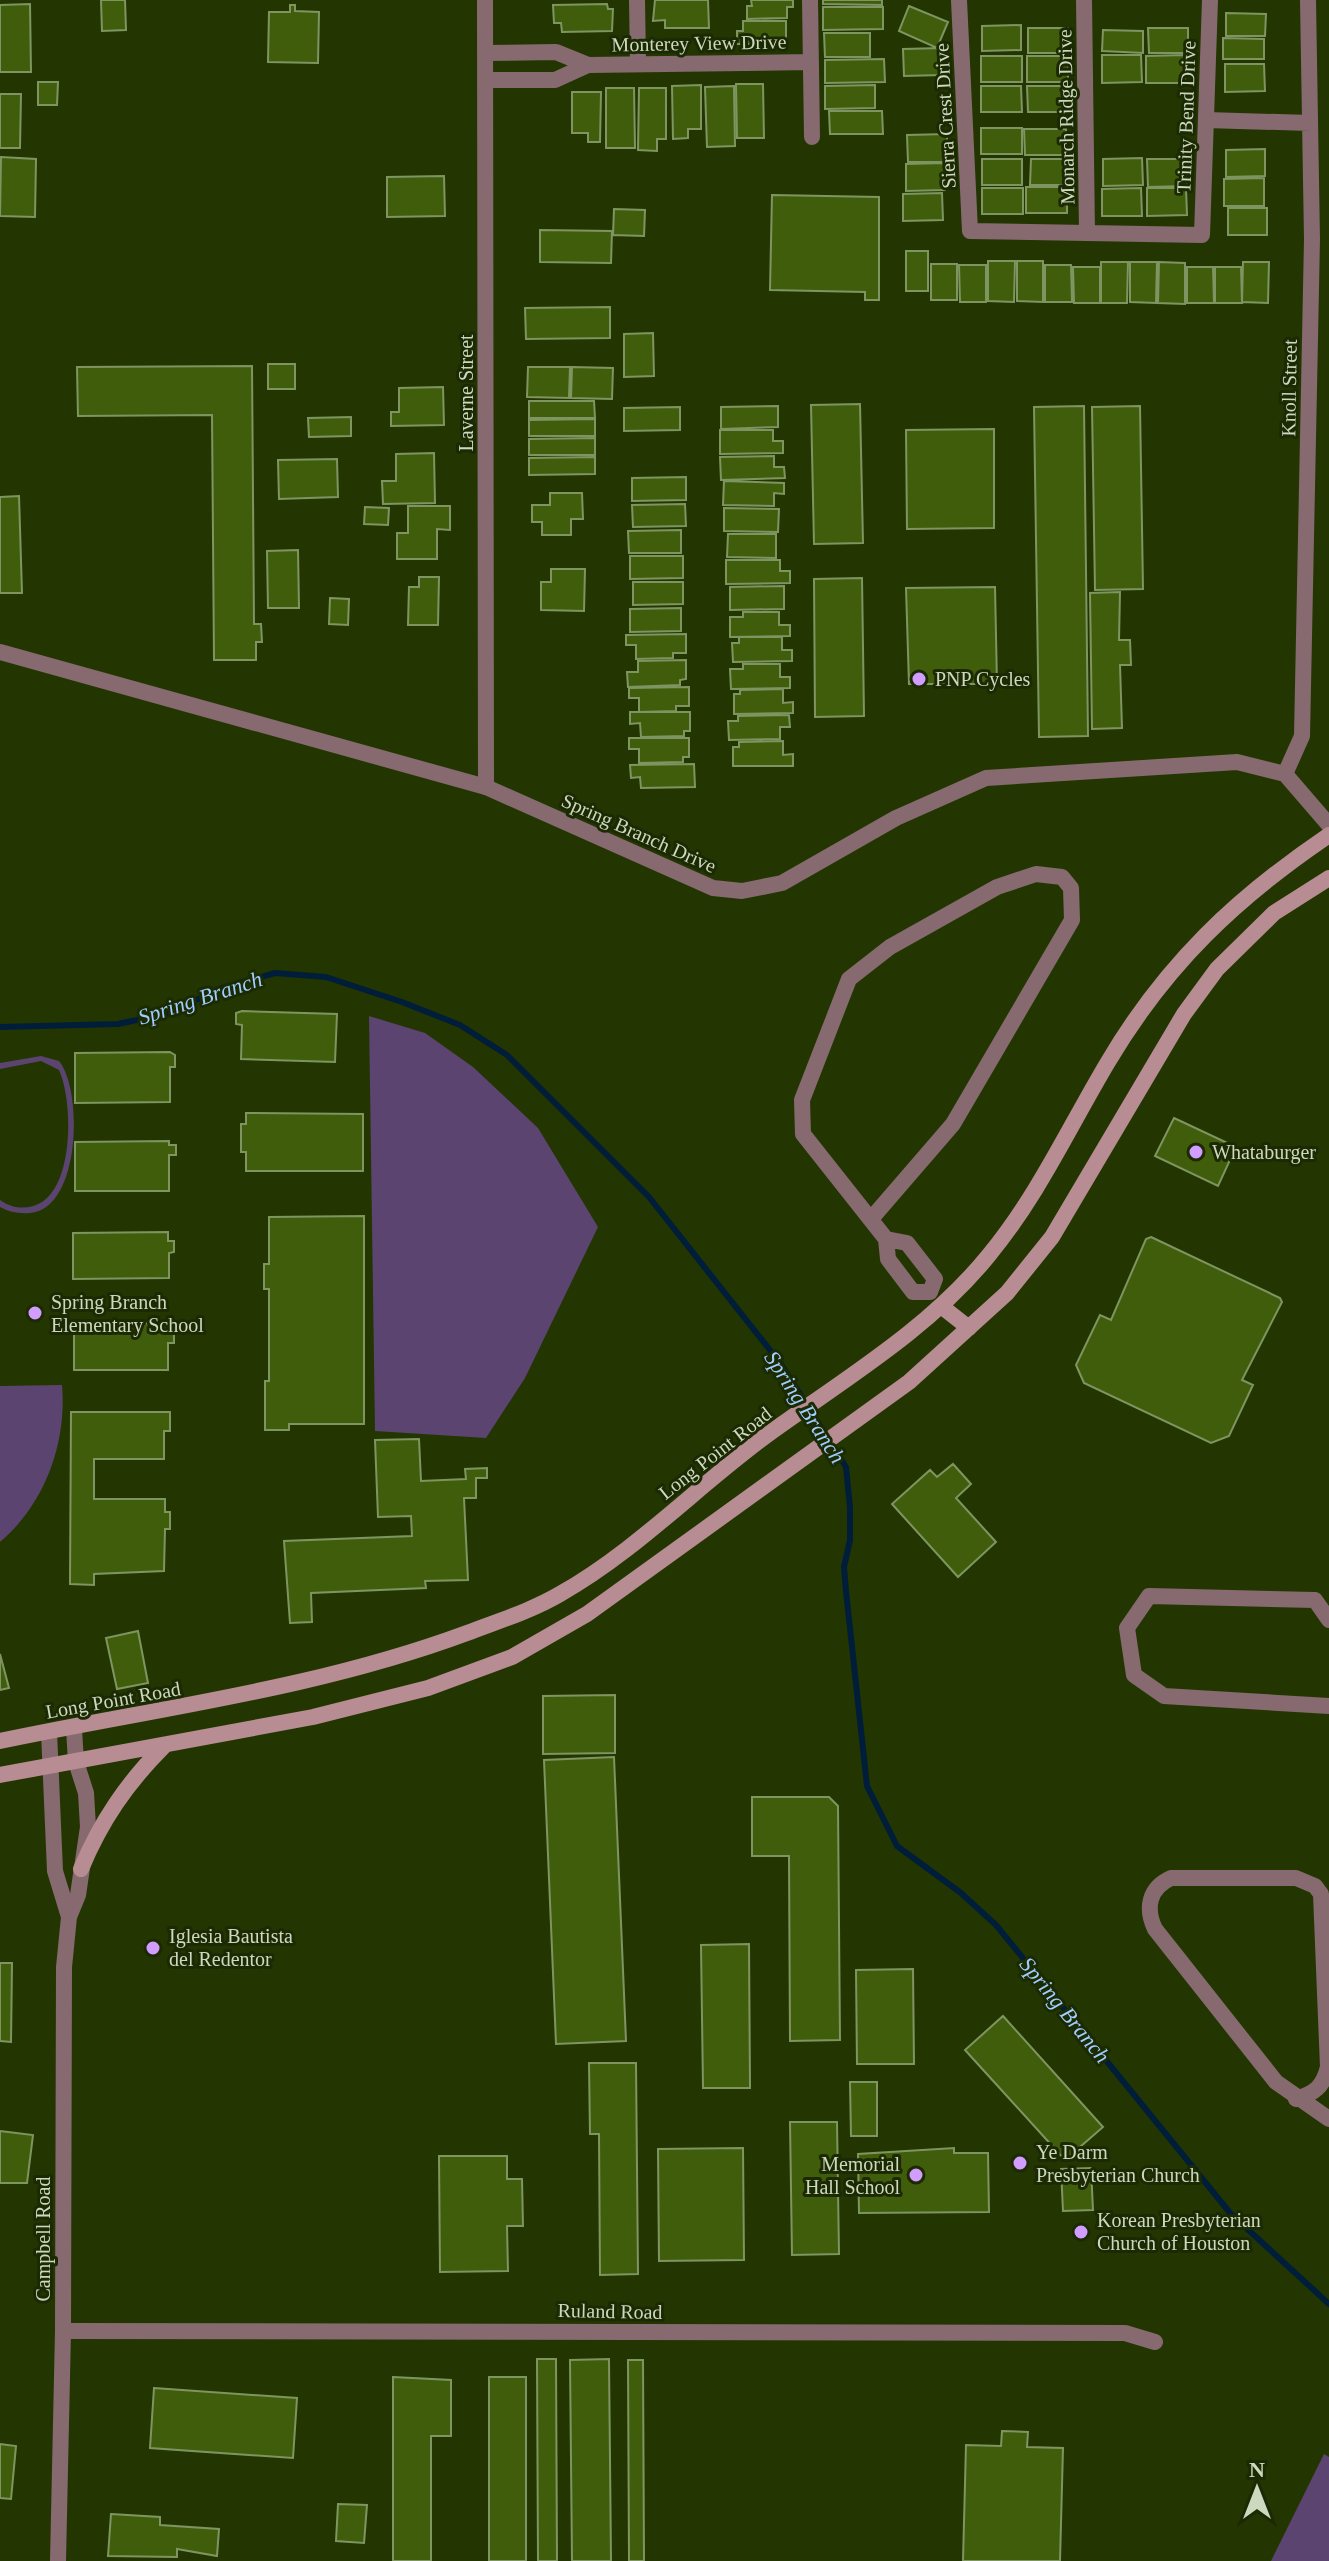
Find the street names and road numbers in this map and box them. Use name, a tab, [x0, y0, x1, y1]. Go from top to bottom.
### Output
street label: Monarch Ridge Drive	[1053, 29, 1080, 205]
street label: Monterey View Drive	[611, 30, 787, 57]
street label: Trinity Bend Drive	[1172, 40, 1201, 194]
street label: Sierra Crest Drive	[930, 43, 960, 189]
street label: Laverne Street	[455, 334, 477, 452]
street label: Knoll Street	[1277, 339, 1301, 437]
street label: Spring Branch Drive	[558, 789, 720, 878]
street label: Long Point Road	[654, 1402, 776, 1505]
street label: Long Point Road	[44, 1677, 182, 1724]
street label: Campbell Road	[32, 2177, 55, 2301]
street label: Ruland Road	[557, 2299, 663, 2323]

